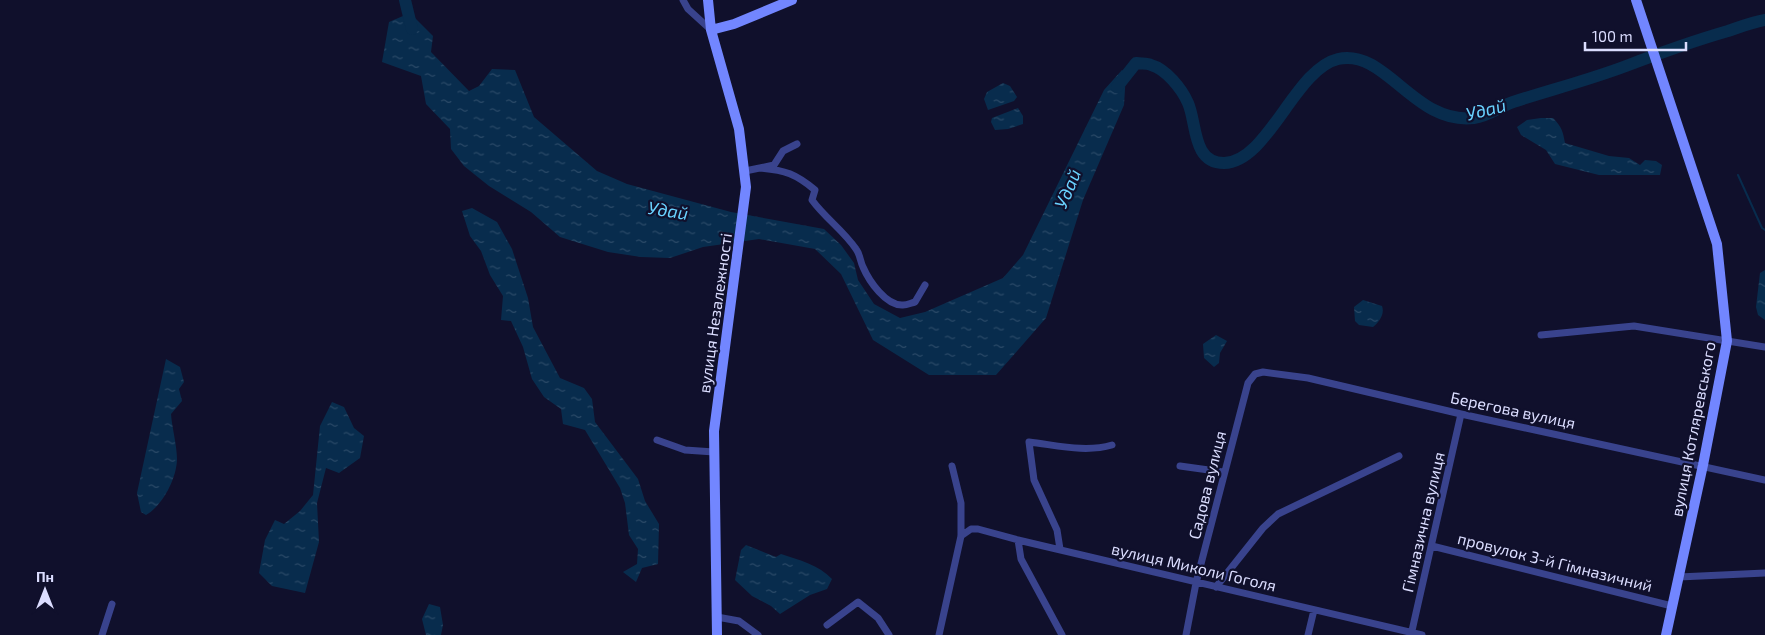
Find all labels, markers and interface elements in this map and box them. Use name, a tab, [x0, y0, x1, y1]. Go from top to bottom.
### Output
scale bar	[1585, 20, 1686, 52]
text: 100 m	[1592, 27, 1633, 45]
water label: Удай	[1463, 93, 1508, 125]
water label: Удай	[1049, 166, 1085, 212]
water label: Удай	[646, 196, 690, 224]
street label: вулиця Незалежності	[694, 232, 736, 394]
street label: вулиця Котляревського	[1666, 340, 1720, 518]
street label: Берегова вулиця	[1449, 387, 1577, 433]
street label: Садова вулиця	[1184, 429, 1230, 541]
street label: Гімназична вулиця	[1397, 450, 1449, 594]
street label: провулок 3-й Гімназичний	[1456, 528, 1654, 596]
street label: вулиця Миколи Гоголя	[1110, 538, 1278, 596]
north arrow	[20, 565, 70, 615]
text: Пн	[36, 568, 54, 585]

